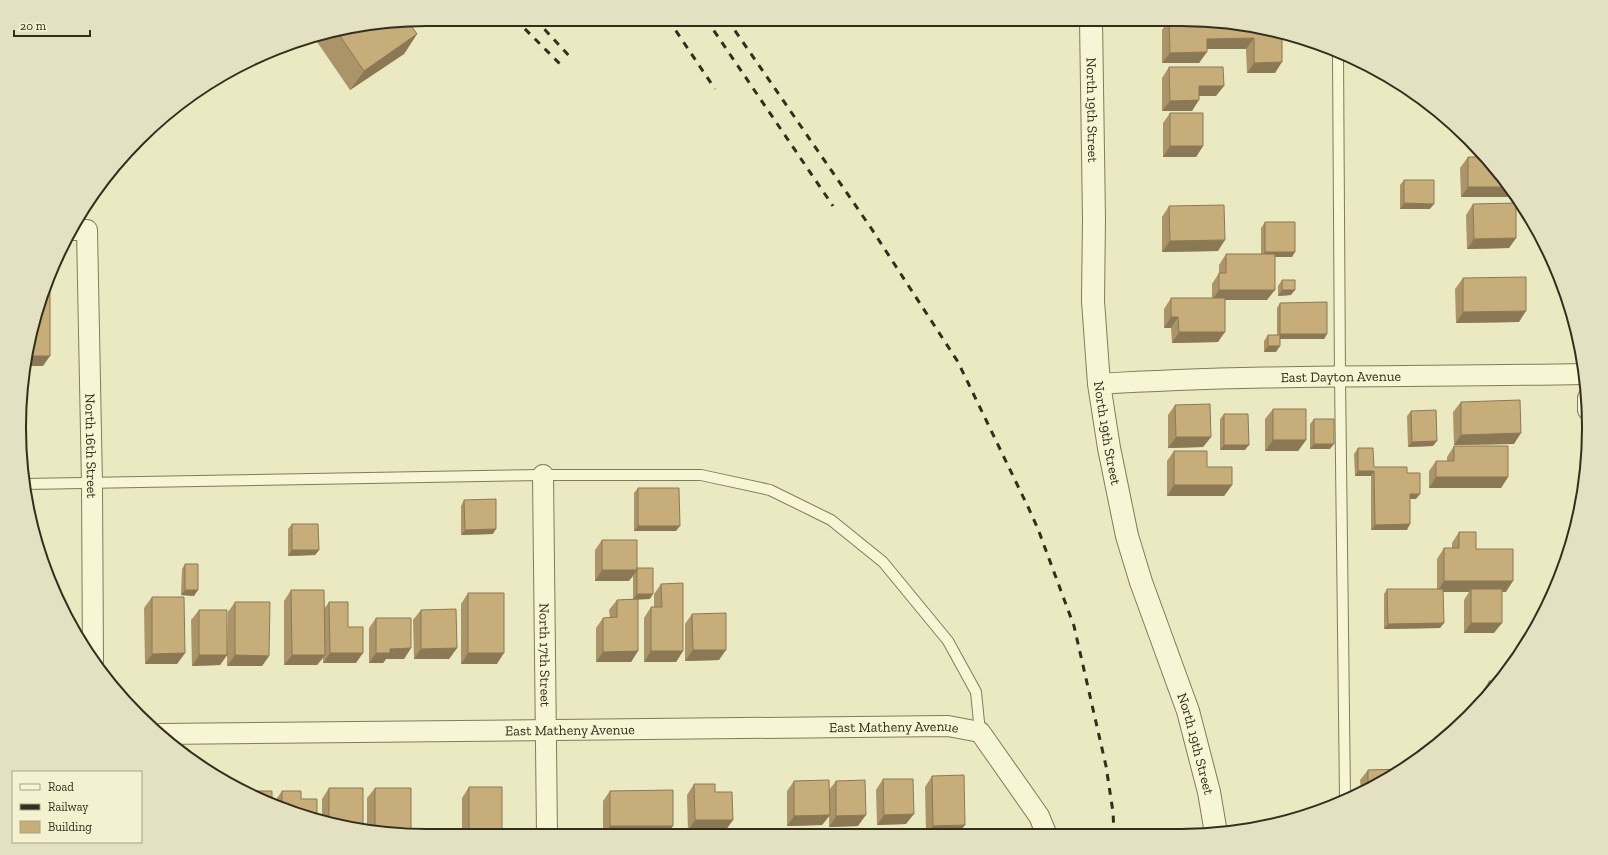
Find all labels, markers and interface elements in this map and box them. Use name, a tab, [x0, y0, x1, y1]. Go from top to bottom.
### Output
scale bar	[14, 12, 90, 38]
text: 20 m	[20, 19, 47, 33]
street label: North 19th Street	[1083, 57, 1101, 163]
street label: East Dayton Avenue	[1280, 368, 1402, 386]
street label: North 19th Street	[1090, 380, 1125, 487]
street label: North 16th Street	[81, 393, 100, 499]
street label: North 17th Street	[535, 603, 554, 708]
street label: North 19th Street	[1173, 691, 1217, 797]
street label: East Matheny Avenue	[829, 717, 961, 737]
street label: East Matheny Avenue	[505, 721, 635, 739]
legend	[12, 771, 142, 843]
text: Road	[48, 780, 74, 794]
text: Railway	[48, 800, 89, 814]
text: Building	[48, 820, 92, 834]

